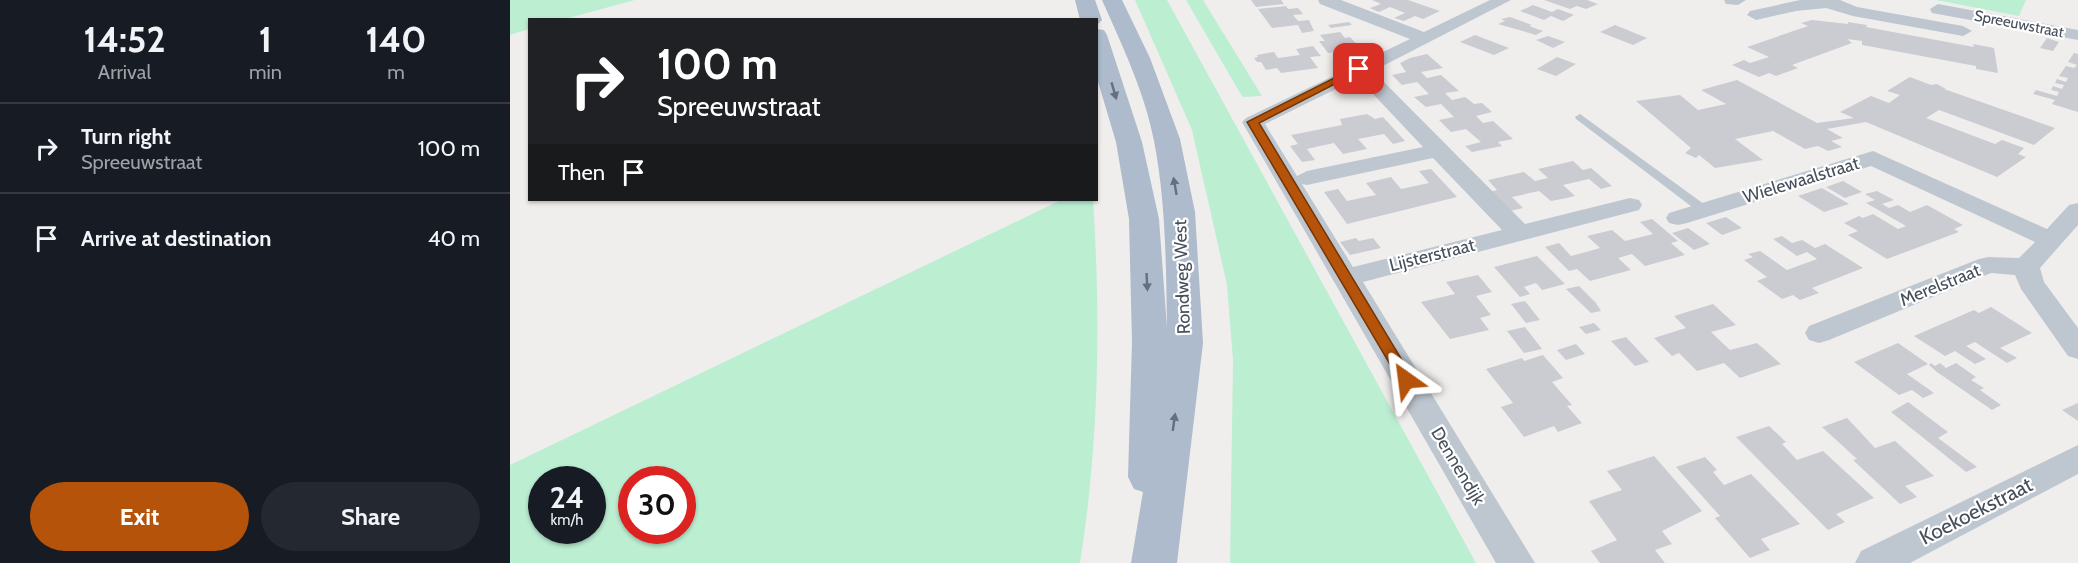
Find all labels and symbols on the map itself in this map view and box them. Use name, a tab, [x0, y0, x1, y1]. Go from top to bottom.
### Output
street label: Spreeuwstraat	[1973, 6, 2065, 42]
pin	[1333, 43, 1384, 94]
one-way arrow	[1110, 82, 1119, 100]
street label: Wielewaalstraat	[1740, 152, 1862, 208]
one-way arrow	[1170, 177, 1179, 196]
street label: Rondweg West	[1169, 219, 1195, 335]
street label: Lijsterstraat	[1387, 234, 1477, 276]
street label: Merelstraat	[1897, 259, 1983, 311]
one-way arrow	[1142, 273, 1151, 292]
position arrow	[1374, 348, 1438, 412]
one-way arrow	[1169, 412, 1178, 431]
street label: Dennendijk	[1426, 423, 1490, 510]
speed limit sign: 30	[618, 466, 696, 544]
street label: Koekoekstraat	[1915, 471, 2036, 550]

